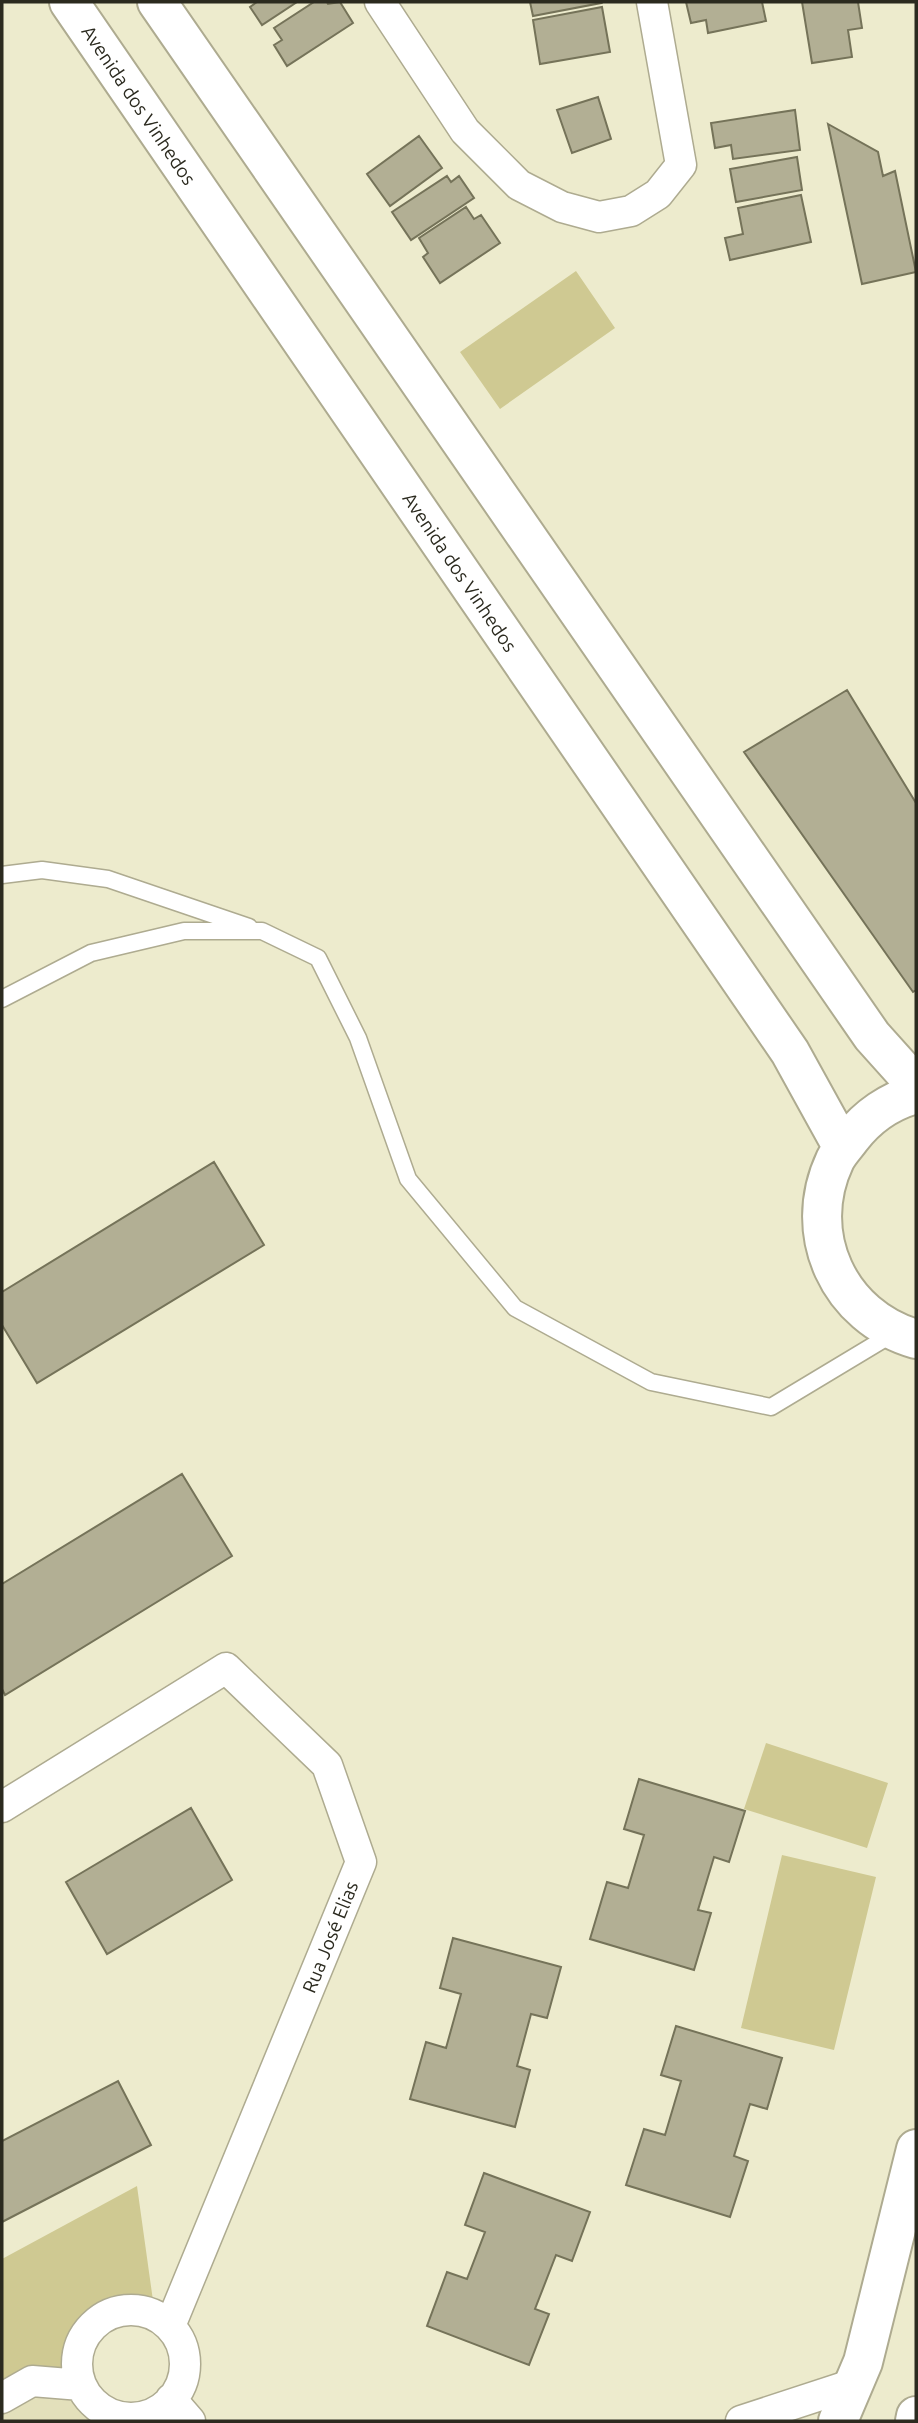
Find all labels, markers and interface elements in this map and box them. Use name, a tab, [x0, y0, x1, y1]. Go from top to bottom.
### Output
street label: Avenida dos Vinhedos	[78, 21, 200, 189]
street label: Avenida dos Vinhedos	[399, 488, 521, 656]
street label: Rua José Elias	[298, 1878, 362, 1996]

